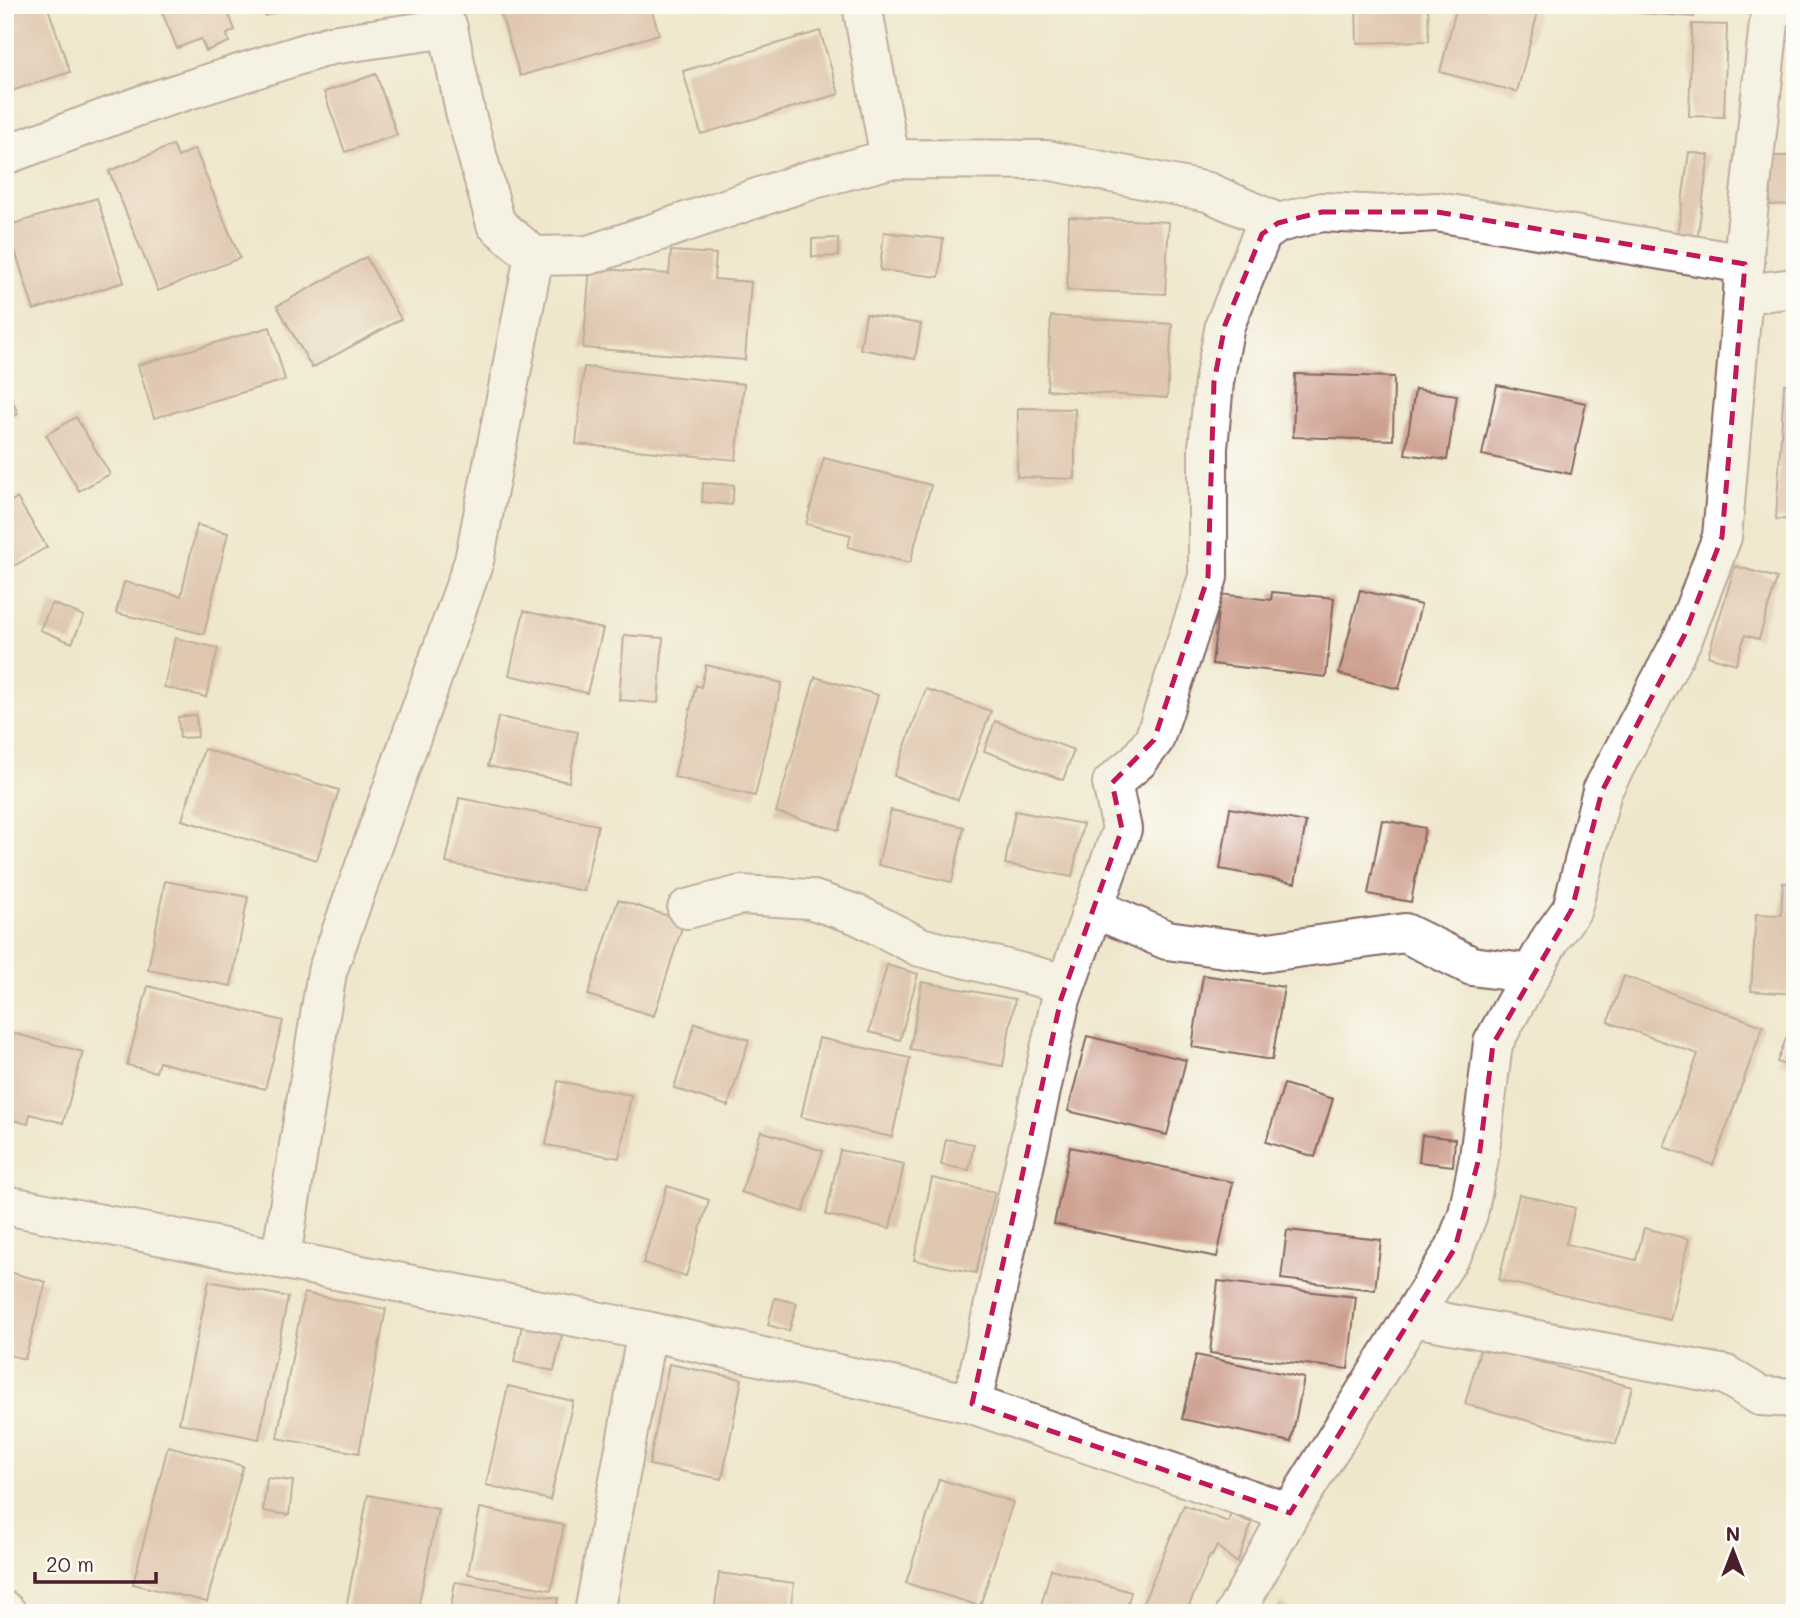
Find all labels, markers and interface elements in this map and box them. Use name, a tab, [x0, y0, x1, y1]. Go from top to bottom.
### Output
north arrow	[1699, 1516, 1769, 1586]
text: N	[1726, 1521, 1740, 1546]
scale bar	[35, 1541, 156, 1585]
text: 20 m	[46, 1550, 94, 1577]

